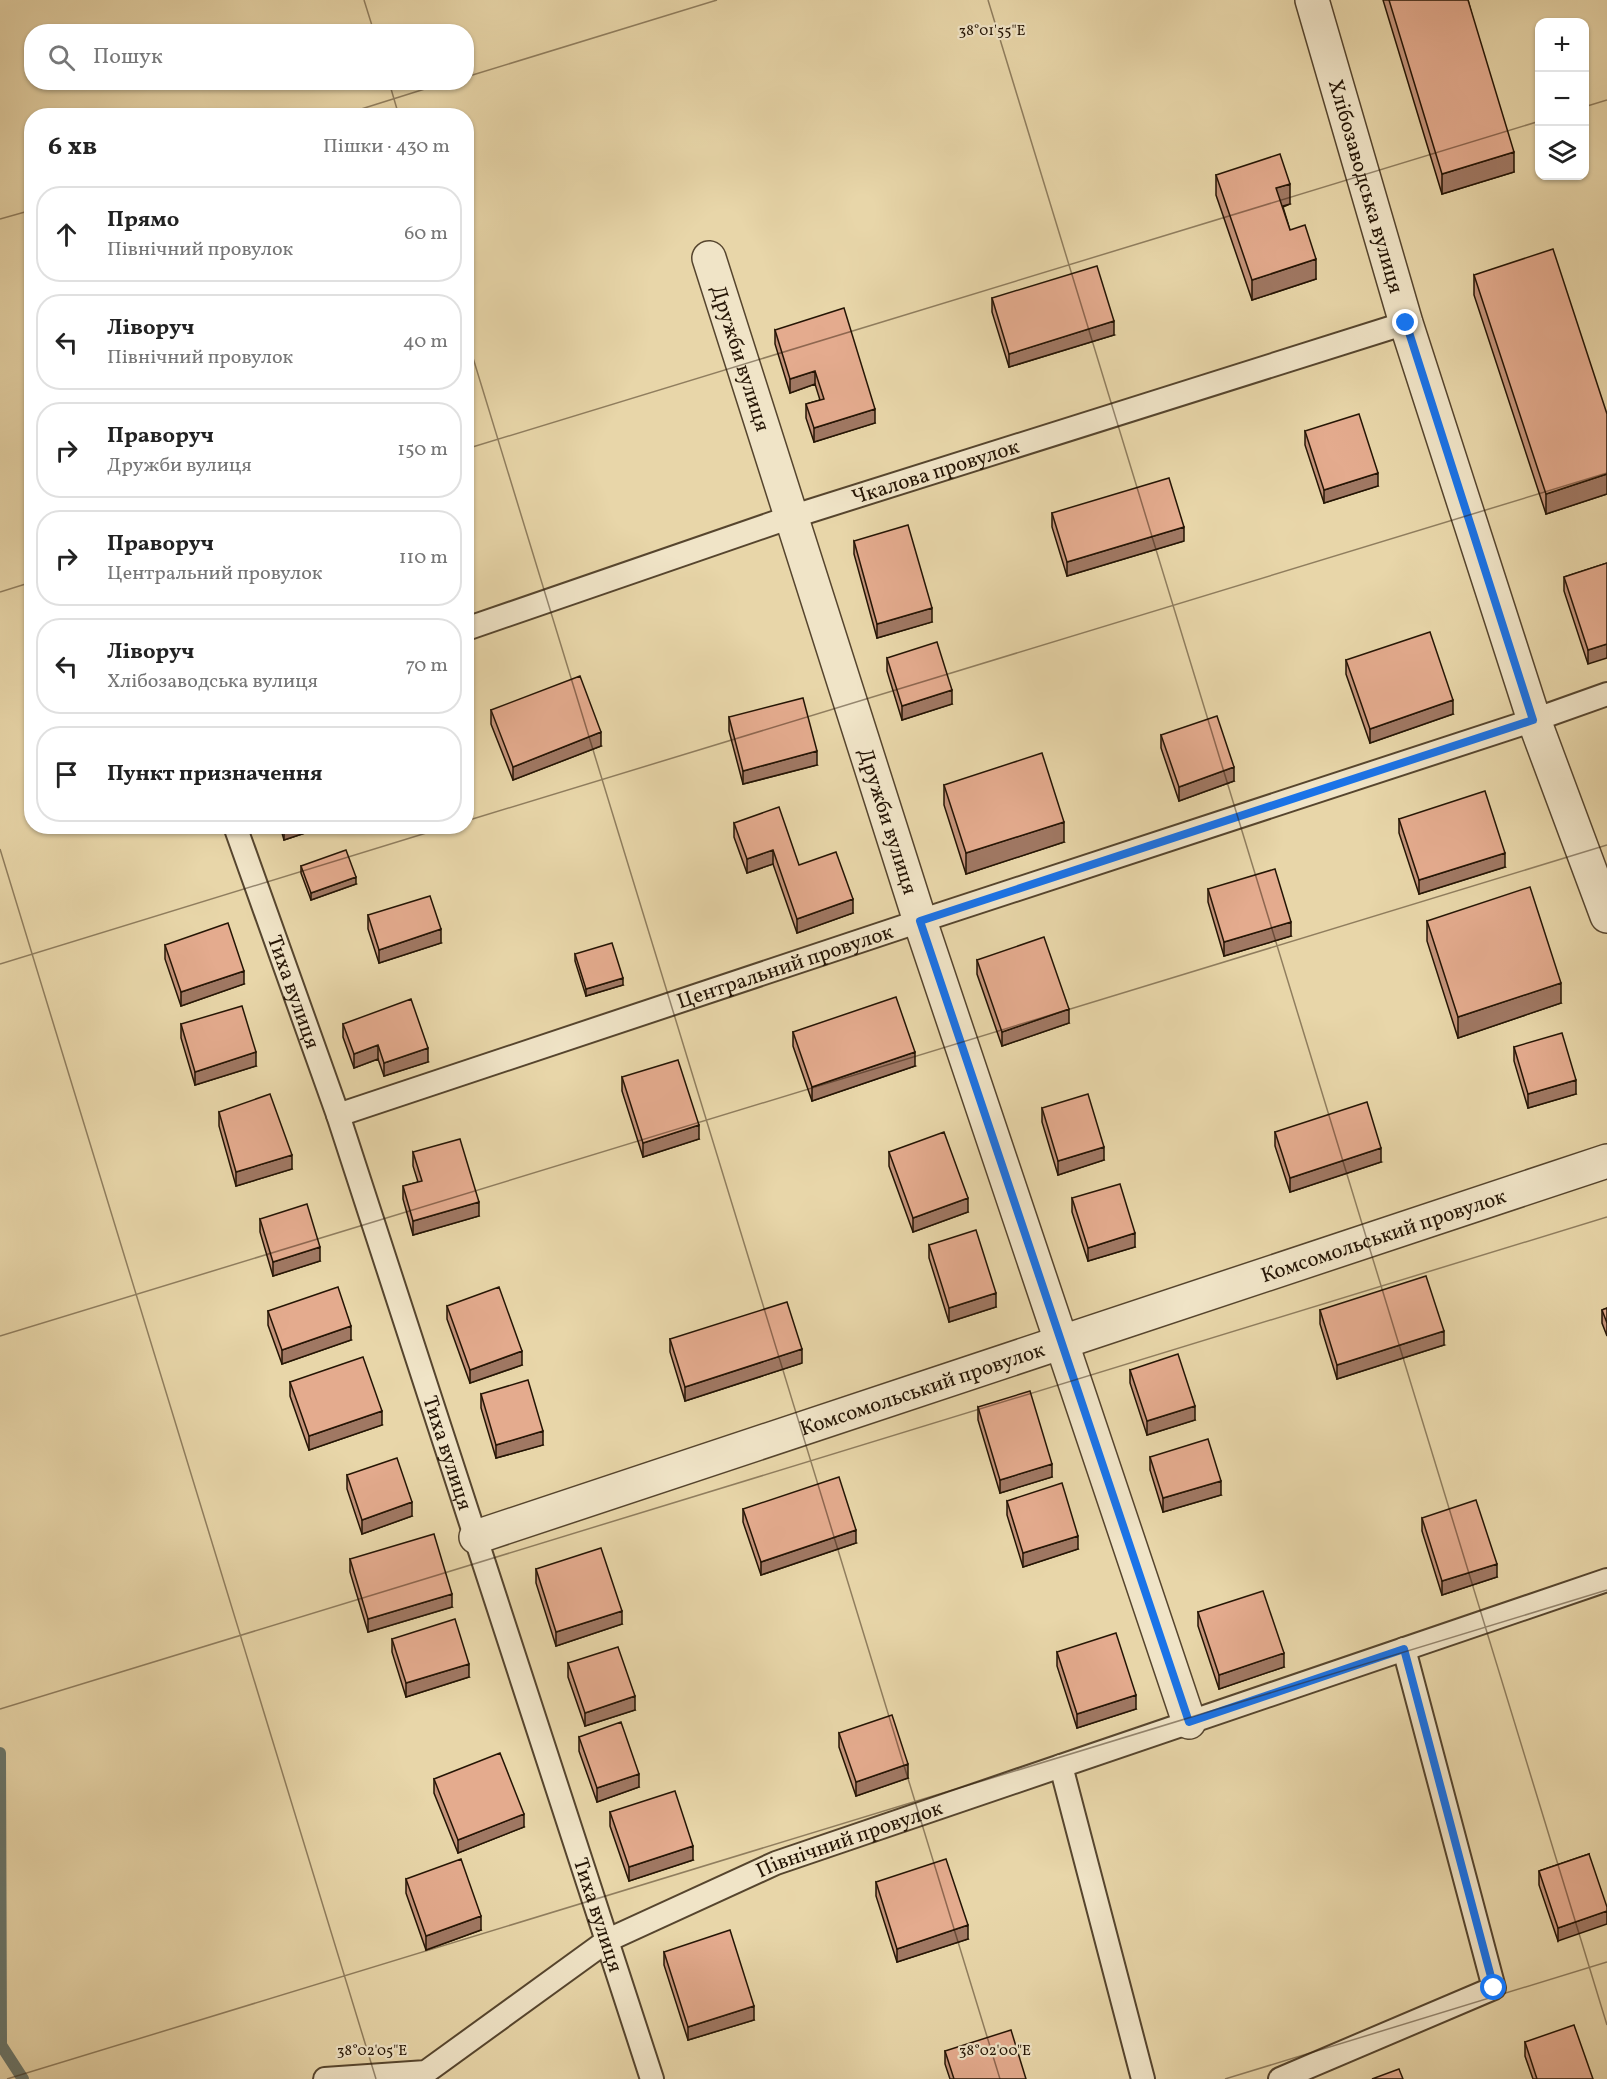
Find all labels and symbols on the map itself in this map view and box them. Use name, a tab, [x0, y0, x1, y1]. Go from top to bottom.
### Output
text: 38°01'55"E	[958, 21, 1026, 42]
street label: Хлібозаводська вулиця	[1320, 76, 1410, 297]
street label: Дружби вулиця	[703, 282, 776, 435]
route end	[1392, 309, 1418, 335]
street label: Чкалова провулок	[848, 433, 1023, 513]
street label: Дружби вулиця	[850, 745, 924, 899]
street label: Центральний провулок	[673, 918, 897, 1017]
street label: Тиха вулиця	[259, 932, 326, 1053]
street label: Комсомольський провулок	[1257, 1183, 1510, 1291]
street label: Комсомольський провулок	[796, 1336, 1049, 1444]
street label: Тиха вулиця	[414, 1392, 479, 1514]
street label: Північний провулок	[752, 1794, 947, 1886]
street label: Тиха вулиця	[565, 1854, 629, 1976]
route start	[1480, 1974, 1506, 2000]
text: 38°02'05"E	[337, 2041, 407, 2062]
text: 38°02'00"E	[959, 2041, 1031, 2062]

